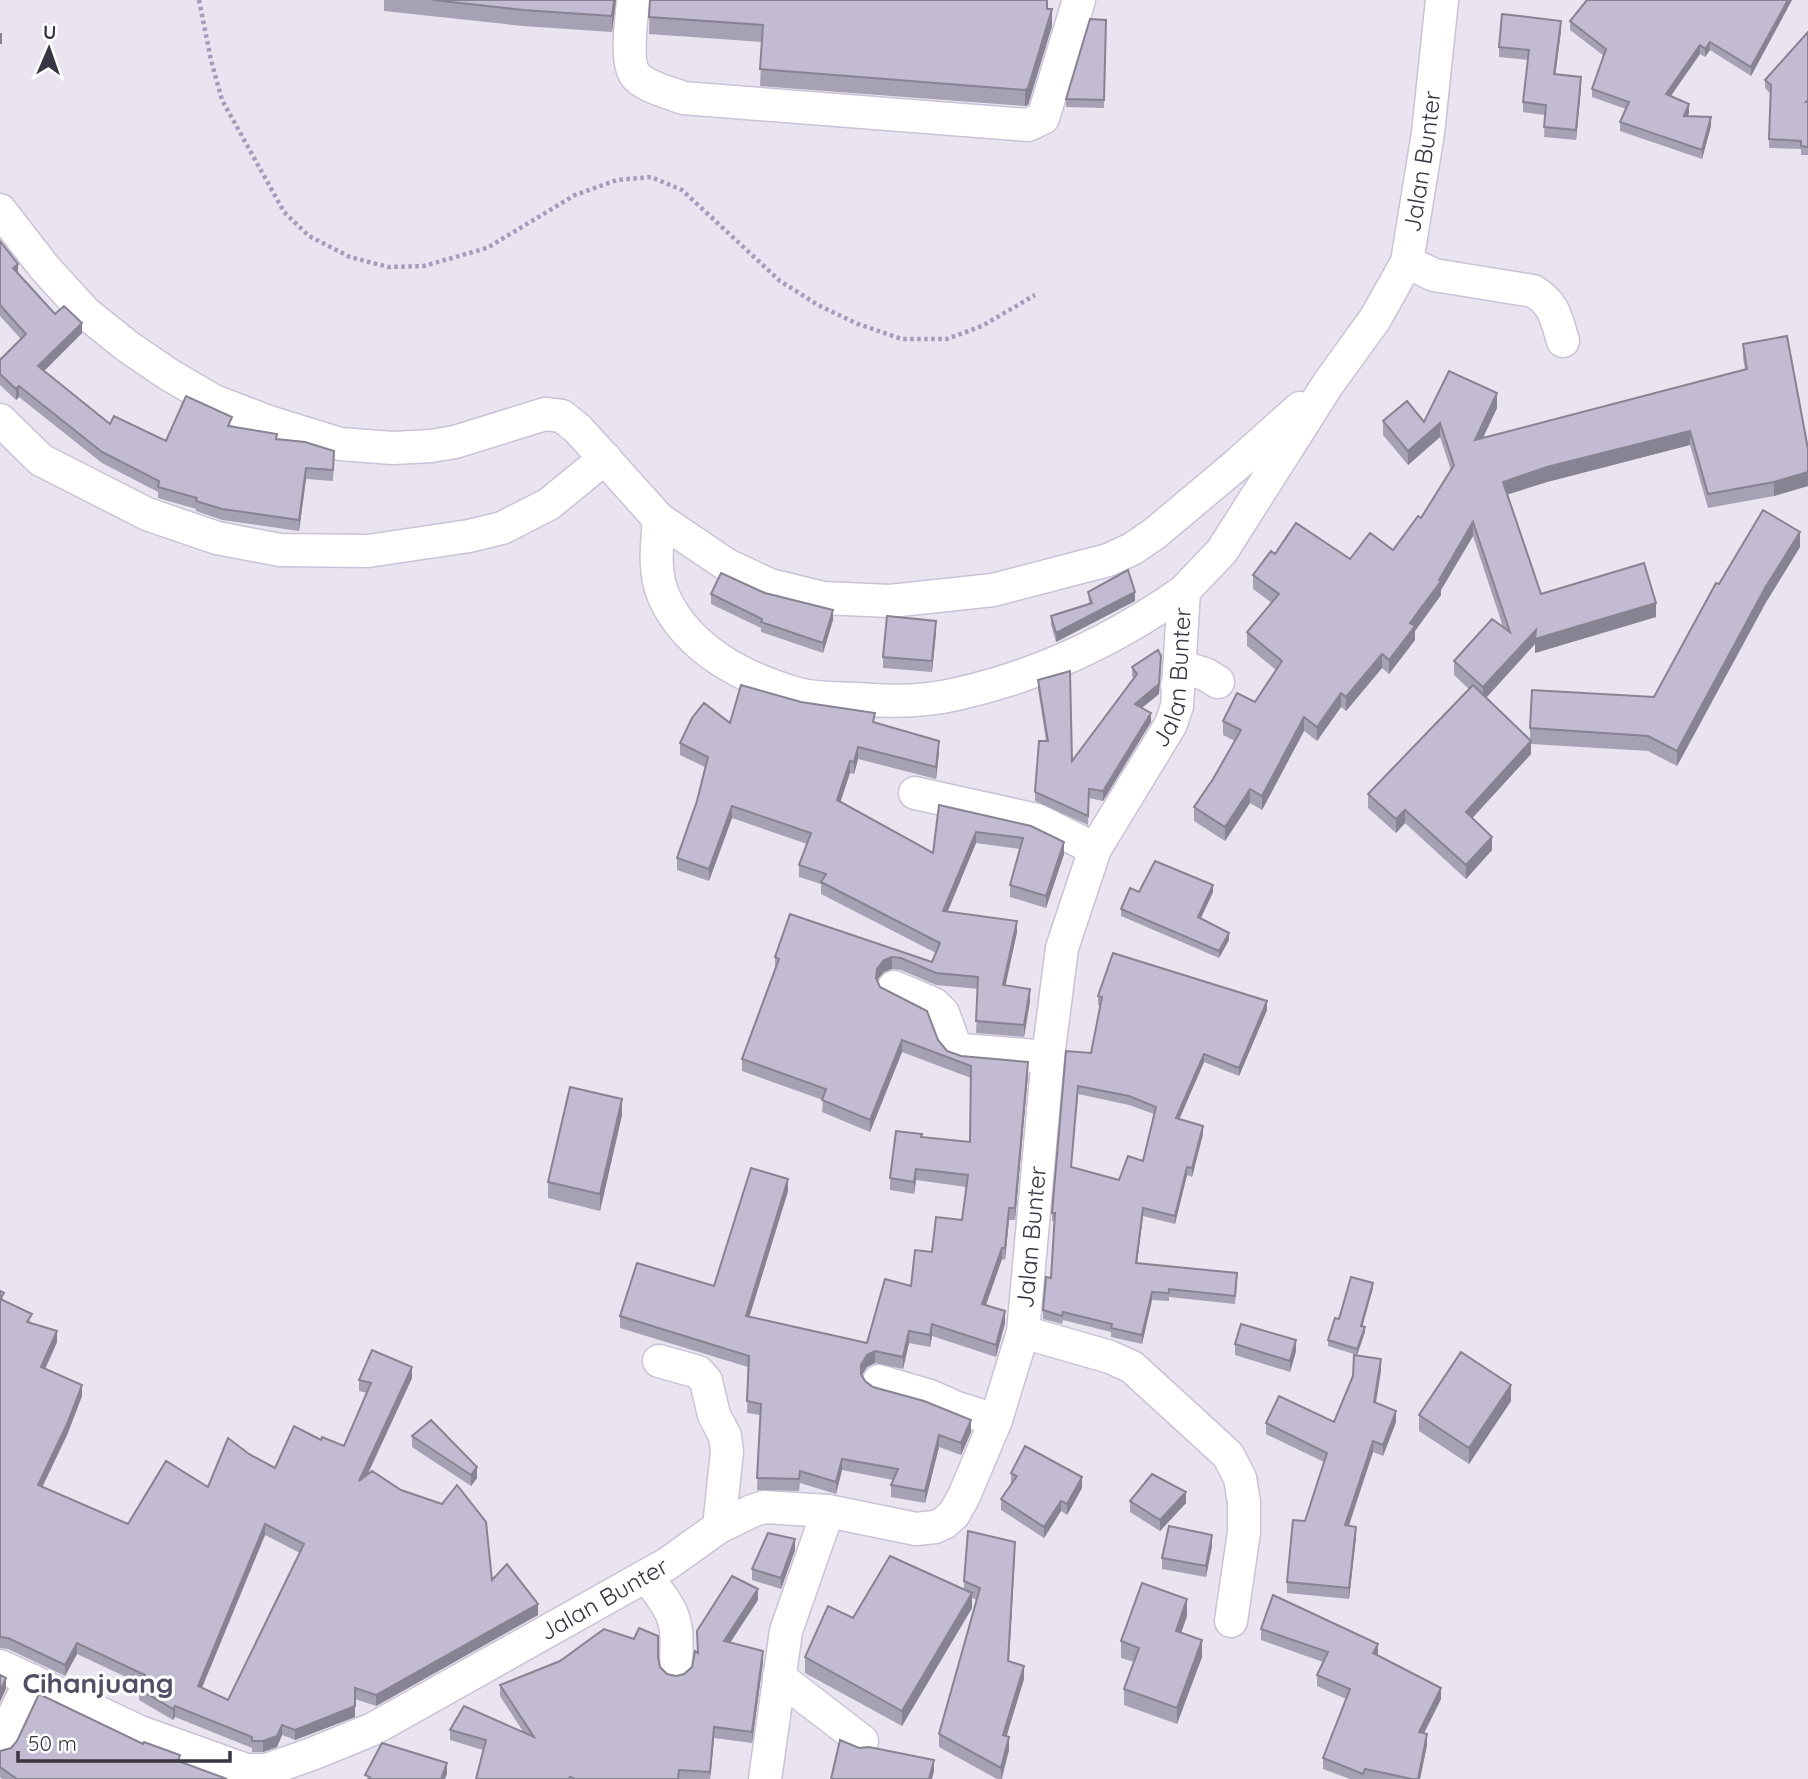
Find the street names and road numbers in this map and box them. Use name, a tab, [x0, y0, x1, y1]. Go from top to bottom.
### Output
street label: Jalan Bunter	[1396, 89, 1446, 234]
street label: Jalan Bunter	[1144, 606, 1197, 752]
street label: Jalan Bunter	[1009, 1165, 1052, 1310]
street label: Jalan Bunter	[534, 1550, 673, 1646]

